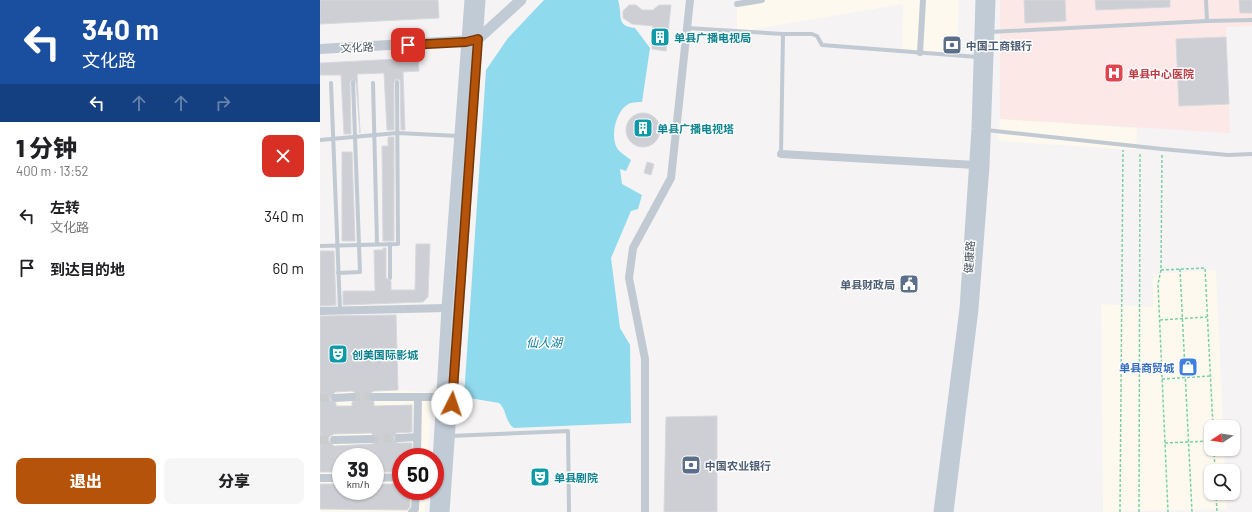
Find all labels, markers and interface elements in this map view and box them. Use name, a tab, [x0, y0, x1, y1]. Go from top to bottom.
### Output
text: 340 m	[82, 12, 159, 46]
icon: left	[16, 16, 68, 68]
building icon: 单县广播电视局	[649, 26, 671, 48]
pin	[391, 28, 425, 62]
place label: 单县广播电视局	[674, 31, 751, 44]
icon: arrive	[397, 34, 419, 56]
bank icon: 中国工商银行	[941, 34, 963, 56]
place label: 中国工商银行	[966, 39, 1032, 52]
street label: 文化路	[340, 40, 374, 54]
text: 文化路	[82, 49, 136, 71]
hospital icon: 单县中心医院	[1103, 62, 1125, 84]
place label: 单县中心医院	[1128, 67, 1194, 80]
icon: left	[86, 92, 108, 114]
icon: ahead	[128, 92, 150, 114]
icon: ahead	[170, 92, 192, 114]
icon: right	[212, 92, 234, 114]
building icon: 单县广播电视塔	[632, 117, 654, 139]
place label: 单县广播电视塔	[657, 122, 734, 135]
text: 1 分钟	[16, 133, 77, 162]
button: close	[262, 135, 304, 177]
text: 400 m · 13:52	[16, 163, 88, 179]
text: 左转	[50, 198, 80, 216]
icon: left	[16, 205, 38, 227]
text: 340 m	[264, 207, 304, 225]
text: 文化路	[50, 219, 89, 235]
street label: 健康路	[961, 240, 977, 274]
icon: arrive	[16, 257, 38, 279]
text: 60 m	[272, 259, 304, 277]
text: 到达目的地	[50, 260, 125, 278]
public building icon: 单县财政局	[898, 273, 920, 295]
place label: 单县财政局	[840, 278, 895, 291]
water label: 仙人湖	[526, 335, 564, 349]
theatre icon: 创美国际影城	[327, 343, 349, 365]
place label: 创美国际影城	[352, 348, 419, 361]
shop icon: 单县商贸城	[1177, 356, 1199, 378]
place label: 单县商贸城	[1119, 361, 1175, 374]
position arrow	[431, 383, 473, 425]
north arrow	[1204, 420, 1240, 456]
map controls	[1204, 420, 1240, 500]
speed limit sign: 50	[392, 448, 444, 500]
bank icon: 中国农业银行	[680, 454, 702, 476]
text: 39	[347, 457, 369, 481]
button: 退出	[16, 458, 156, 504]
button: 分享	[164, 458, 304, 504]
place label: 中国农业银行	[705, 459, 771, 472]
button: search	[1204, 464, 1240, 500]
theatre icon: 单县剧院	[529, 466, 551, 488]
place label: 单县剧院	[554, 471, 598, 484]
text: km/h	[347, 478, 369, 490]

